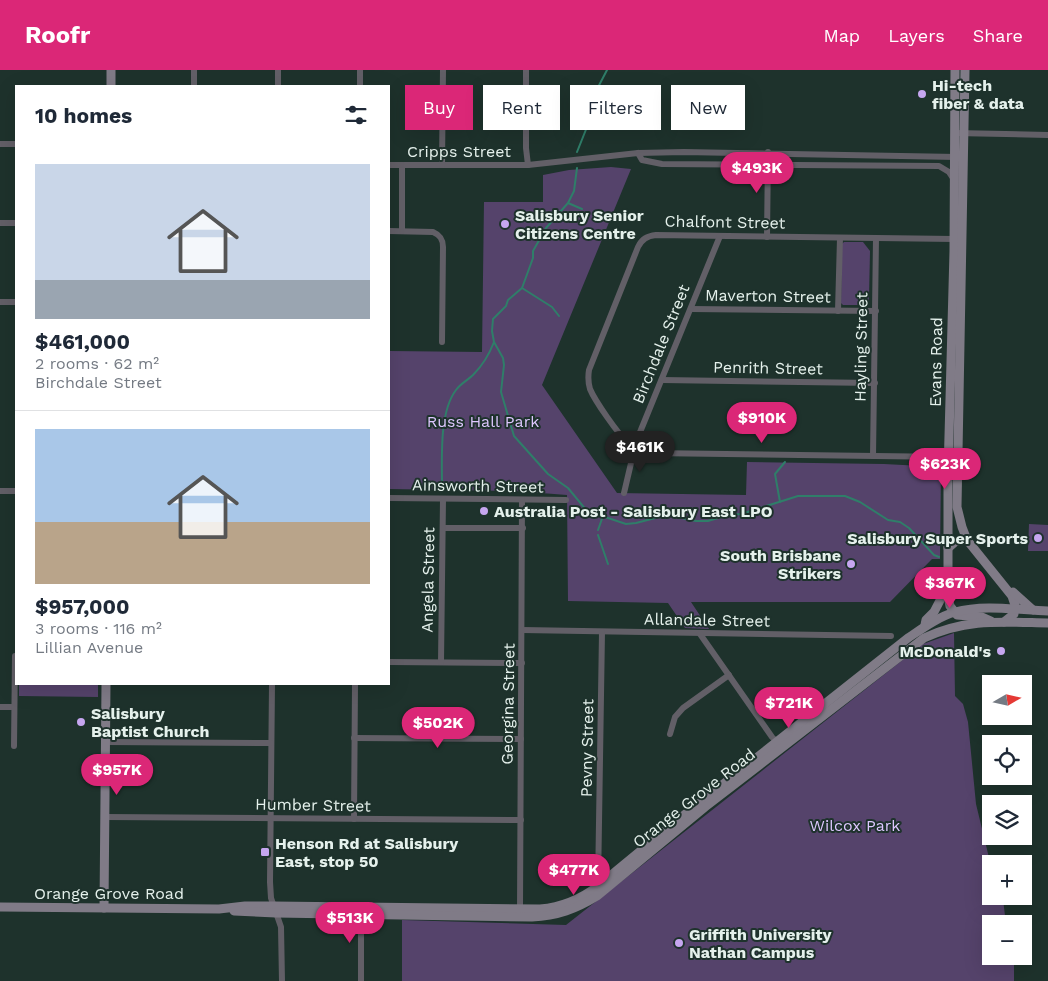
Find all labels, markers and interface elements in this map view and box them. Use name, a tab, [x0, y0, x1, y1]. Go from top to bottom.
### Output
text: Roofr	[25, 21, 90, 49]
text: Map	[823, 25, 860, 46]
text: Layers	[888, 25, 945, 46]
text: Share	[973, 25, 1023, 46]
place label: Hi-tech fiber & data	[932, 76, 1025, 113]
chip: Buy	[405, 85, 473, 130]
chip: Rent	[483, 85, 560, 130]
chip: Filters	[570, 85, 661, 130]
chip: New	[671, 85, 745, 130]
marker: Hi-tech fiber & data	[916, 88, 928, 100]
icon: filters	[342, 101, 370, 129]
text: 10 homes	[35, 103, 132, 128]
street label: Cripps Street	[407, 142, 511, 161]
pin: $493K	[722, 152, 792, 194]
text: $493K	[732, 158, 782, 177]
icon: home	[158, 196, 248, 286]
place label: Salisbury Senior Citizens Centre	[515, 206, 644, 243]
street label: Chalfont Street	[665, 211, 786, 233]
marker: Salisbury Senior Citizens Centre	[499, 218, 511, 230]
street label: Birchdale Street	[628, 281, 694, 406]
street label: Maverton Street	[705, 285, 831, 307]
street label: Hayling Street	[851, 292, 871, 402]
street label: Evans Road	[926, 317, 946, 407]
text: $461,000	[35, 329, 130, 354]
text: 2 rooms · 62 m²	[35, 354, 159, 373]
street label: Penrith Street	[713, 358, 823, 378]
text: Birchdale Street	[35, 373, 162, 392]
pin: $910K	[727, 402, 797, 444]
text: $910K	[738, 408, 786, 427]
park label: Russ Hall Park	[427, 412, 539, 431]
pin: $461K	[605, 430, 675, 473]
text: $461K	[616, 437, 664, 456]
pin: $623K	[910, 448, 980, 490]
text: $623K	[920, 454, 970, 473]
icon: home	[158, 462, 248, 552]
street label: Ainsworth Street	[412, 475, 544, 497]
place label: Australia Post - Salisbury East LPO	[494, 502, 773, 521]
marker: Australia Post - Salisbury East LPO	[478, 505, 490, 517]
street label: Angela Street	[418, 527, 438, 633]
place label: Salisbury Super Sports	[847, 529, 1028, 548]
marker: Salisbury Super Sports	[1032, 532, 1044, 544]
place label: South Brisbane Strikers	[720, 546, 841, 583]
marker: South Brisbane Strikers	[845, 558, 857, 570]
pin: $367K	[915, 566, 985, 609]
text: $367K	[925, 573, 975, 592]
text: $957,000	[35, 594, 130, 619]
street label: Allandale Street	[644, 609, 771, 631]
text: 3 rooms · 116 m²	[35, 619, 162, 638]
text: Lillian Avenue	[35, 638, 143, 657]
place label: McDonald's	[899, 642, 991, 661]
street label: Georgina Street	[497, 643, 519, 765]
marker: McDonald's	[995, 645, 1007, 657]
north arrow	[982, 675, 1032, 725]
map controls	[982, 675, 1032, 965]
pin: $721K	[754, 686, 824, 729]
text: $721K	[765, 693, 813, 712]
street label: Pevny Street	[577, 699, 597, 797]
place label: Salisbury Baptist Church	[91, 704, 209, 741]
pin: $502K	[403, 706, 473, 749]
text: $502K	[413, 713, 463, 732]
marker: Salisbury Baptist Church	[75, 716, 87, 728]
button: locate	[982, 735, 1032, 785]
street label: Orange Grove Road	[629, 744, 759, 852]
pin: $957K	[82, 754, 152, 796]
text: $957K	[92, 760, 142, 779]
street label: Humber Street	[255, 794, 371, 816]
button: layers	[982, 795, 1032, 845]
park label: Wilcox Park	[810, 816, 900, 835]
place label: Henson Rd at Salisbury East, stop 50	[275, 834, 459, 871]
marker: Henson Rd at Salisbury East, stop 50	[259, 846, 271, 858]
pin: $477K	[539, 854, 609, 896]
button: +	[982, 855, 1032, 905]
text: $477K	[549, 860, 599, 879]
street label: Orange Grove Road	[34, 884, 184, 903]
pin: $513K	[315, 902, 385, 944]
text: $513K	[326, 908, 374, 927]
button: −	[982, 915, 1032, 965]
place label: Griffith University Nathan Campus	[689, 925, 832, 962]
marker: Griffith University Nathan Campus	[673, 937, 685, 949]

